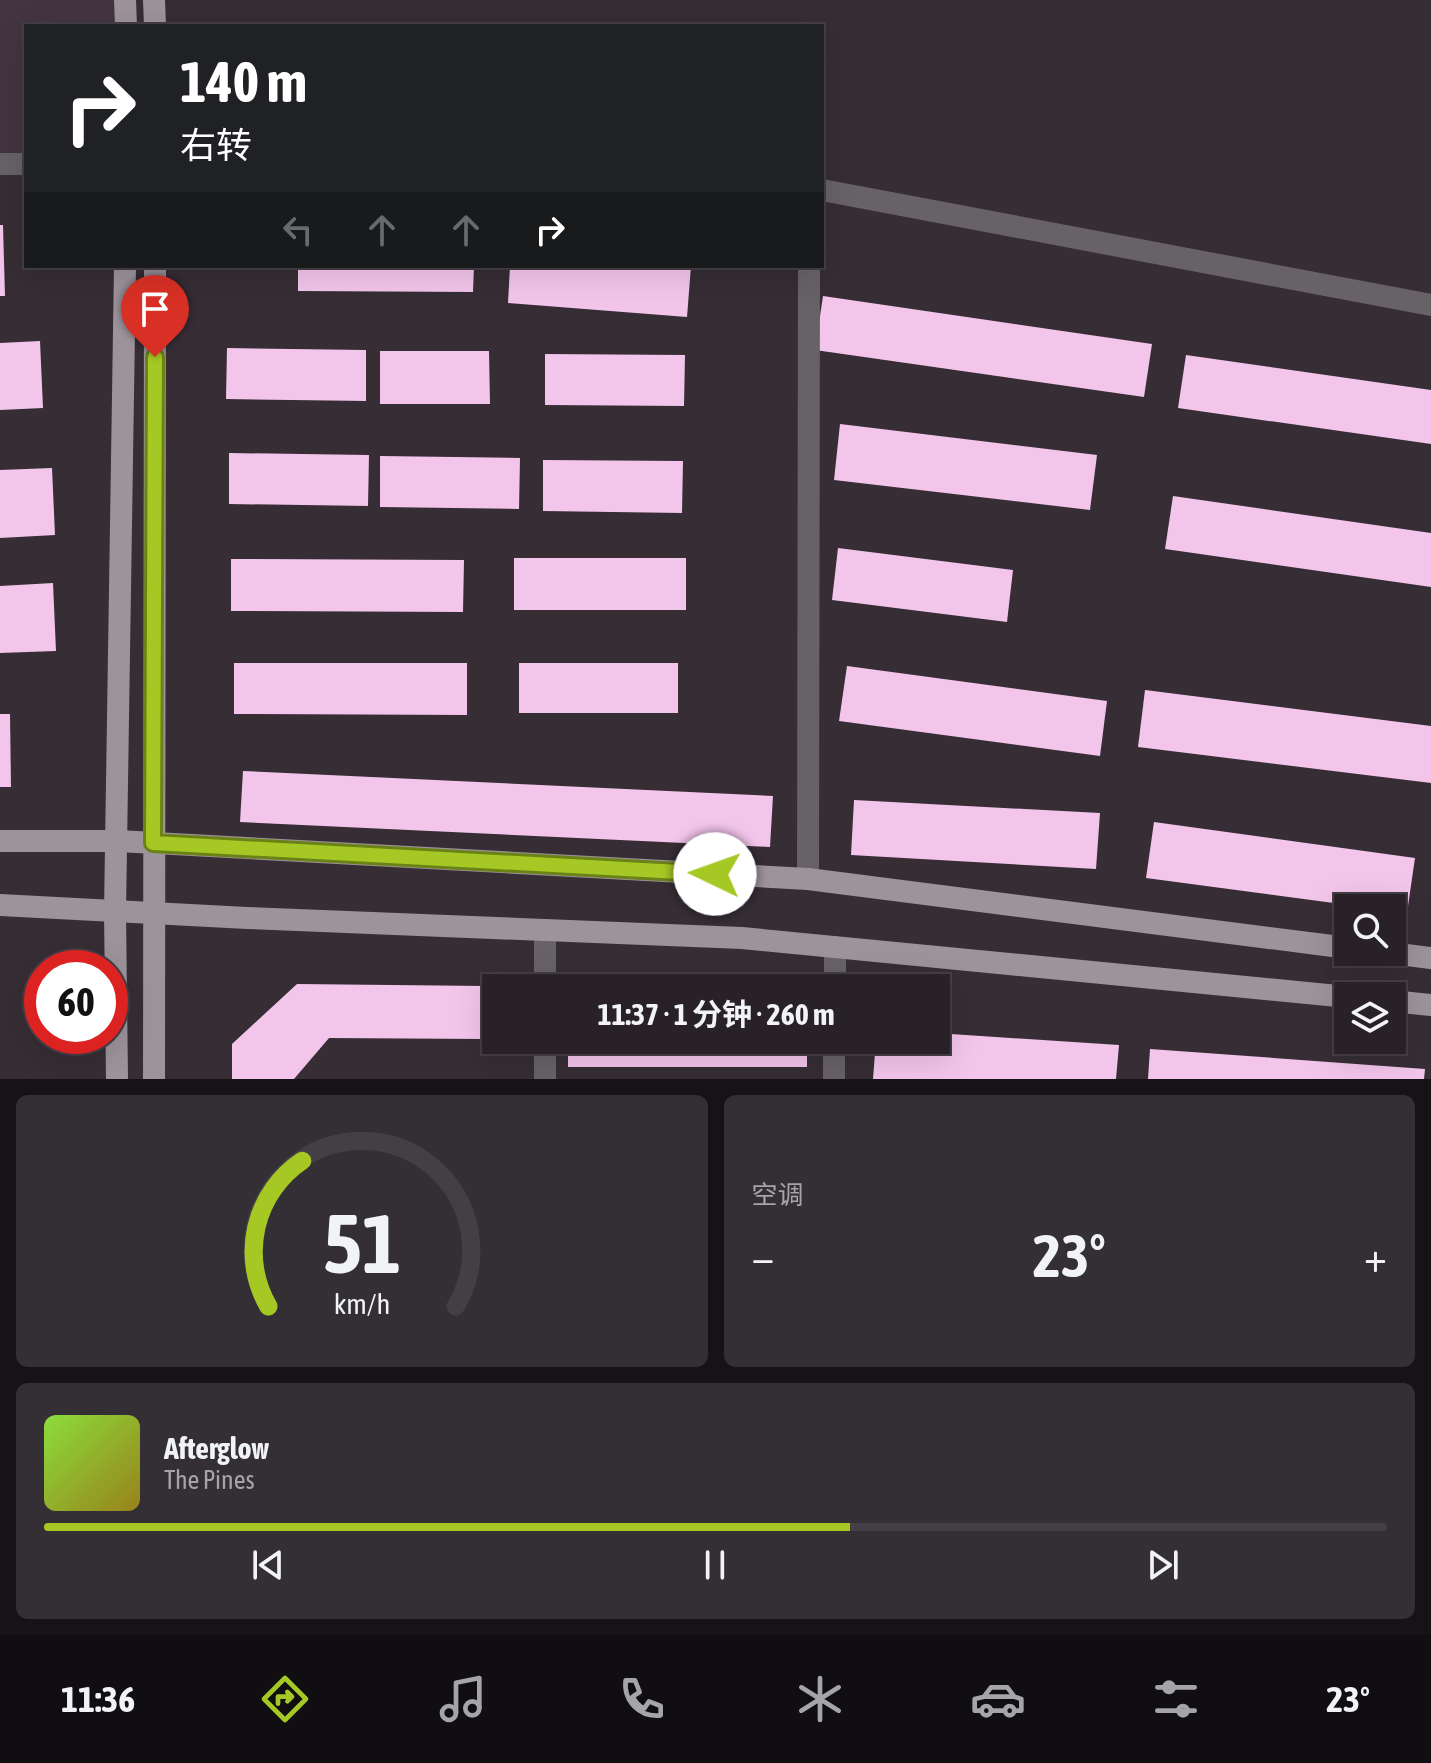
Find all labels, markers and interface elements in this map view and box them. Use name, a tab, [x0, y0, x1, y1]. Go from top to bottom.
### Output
text: 140 m	[180, 50, 307, 114]
icon: right	[48, 56, 152, 160]
text: 右转	[180, 124, 252, 166]
icon: left	[276, 208, 320, 252]
icon: ahead	[360, 208, 404, 252]
icon: ahead	[444, 208, 488, 252]
icon: right	[528, 208, 572, 252]
pin	[121, 275, 189, 357]
icon: arrive	[133, 287, 177, 331]
position arrow	[673, 832, 757, 916]
map controls	[1334, 894, 1406, 1054]
button: search	[1334, 894, 1406, 966]
speed limit sign: 60	[24, 950, 128, 1054]
button: layers	[1334, 982, 1406, 1054]
text: 11:37 · 1 分钟 · 260 m	[597, 997, 835, 1031]
text: 空调	[752, 1180, 804, 1210]
text: 51	[323, 1195, 401, 1291]
text: 23°	[1033, 1221, 1106, 1290]
text: −	[752, 1231, 774, 1281]
text: +	[1364, 1231, 1387, 1281]
text: km/h	[333, 1287, 390, 1320]
text: Afterglow	[164, 1431, 269, 1465]
text: The Pines	[164, 1465, 255, 1495]
icon: previous	[246, 1543, 290, 1587]
icon: pause	[693, 1543, 737, 1587]
icon: next	[1141, 1543, 1185, 1587]
icon: directions	[257, 1671, 313, 1727]
icon: music	[435, 1671, 491, 1727]
icon: phone	[614, 1671, 670, 1727]
icon: climate	[792, 1671, 848, 1727]
icon: car	[970, 1671, 1026, 1727]
icon: filters	[1148, 1671, 1204, 1727]
text: 11:36	[61, 1678, 135, 1720]
text: 23°	[1326, 1678, 1370, 1720]

